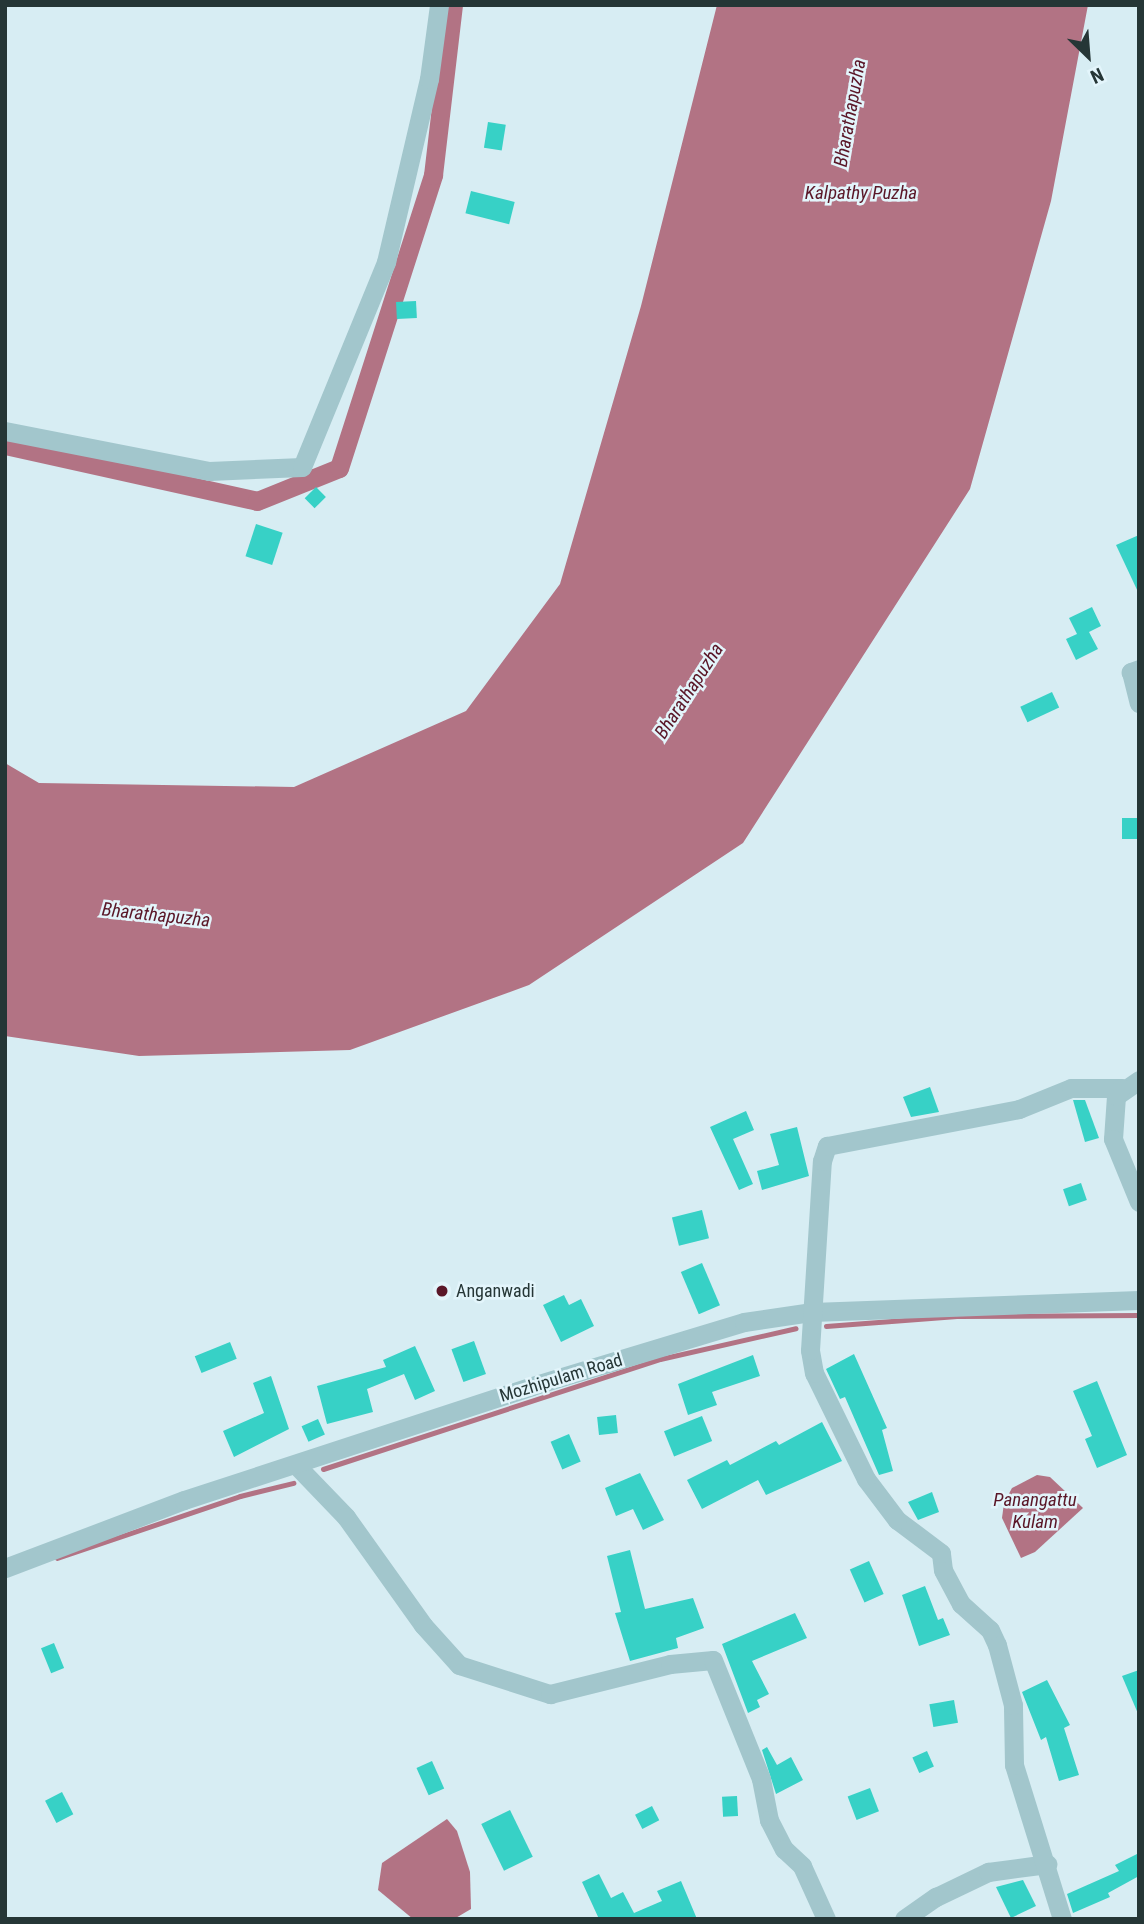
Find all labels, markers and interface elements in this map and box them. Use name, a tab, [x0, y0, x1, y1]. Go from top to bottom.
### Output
north arrow	[1053, 21, 1123, 91]
water label: Bharathapuzha	[829, 57, 871, 169]
text: N	[1087, 63, 1107, 88]
water label: Kalpathy Puzha	[805, 182, 917, 204]
water label: Bharathapuzha	[650, 639, 728, 743]
water label: Bharathapuzha	[101, 898, 211, 932]
place label: Anganwadi	[456, 1280, 535, 1302]
marker: Anganwadi	[434, 1283, 450, 1299]
street label: Mozhipulam Road	[497, 1349, 625, 1407]
water label: Panangattu Kulam	[993, 1489, 1077, 1533]

